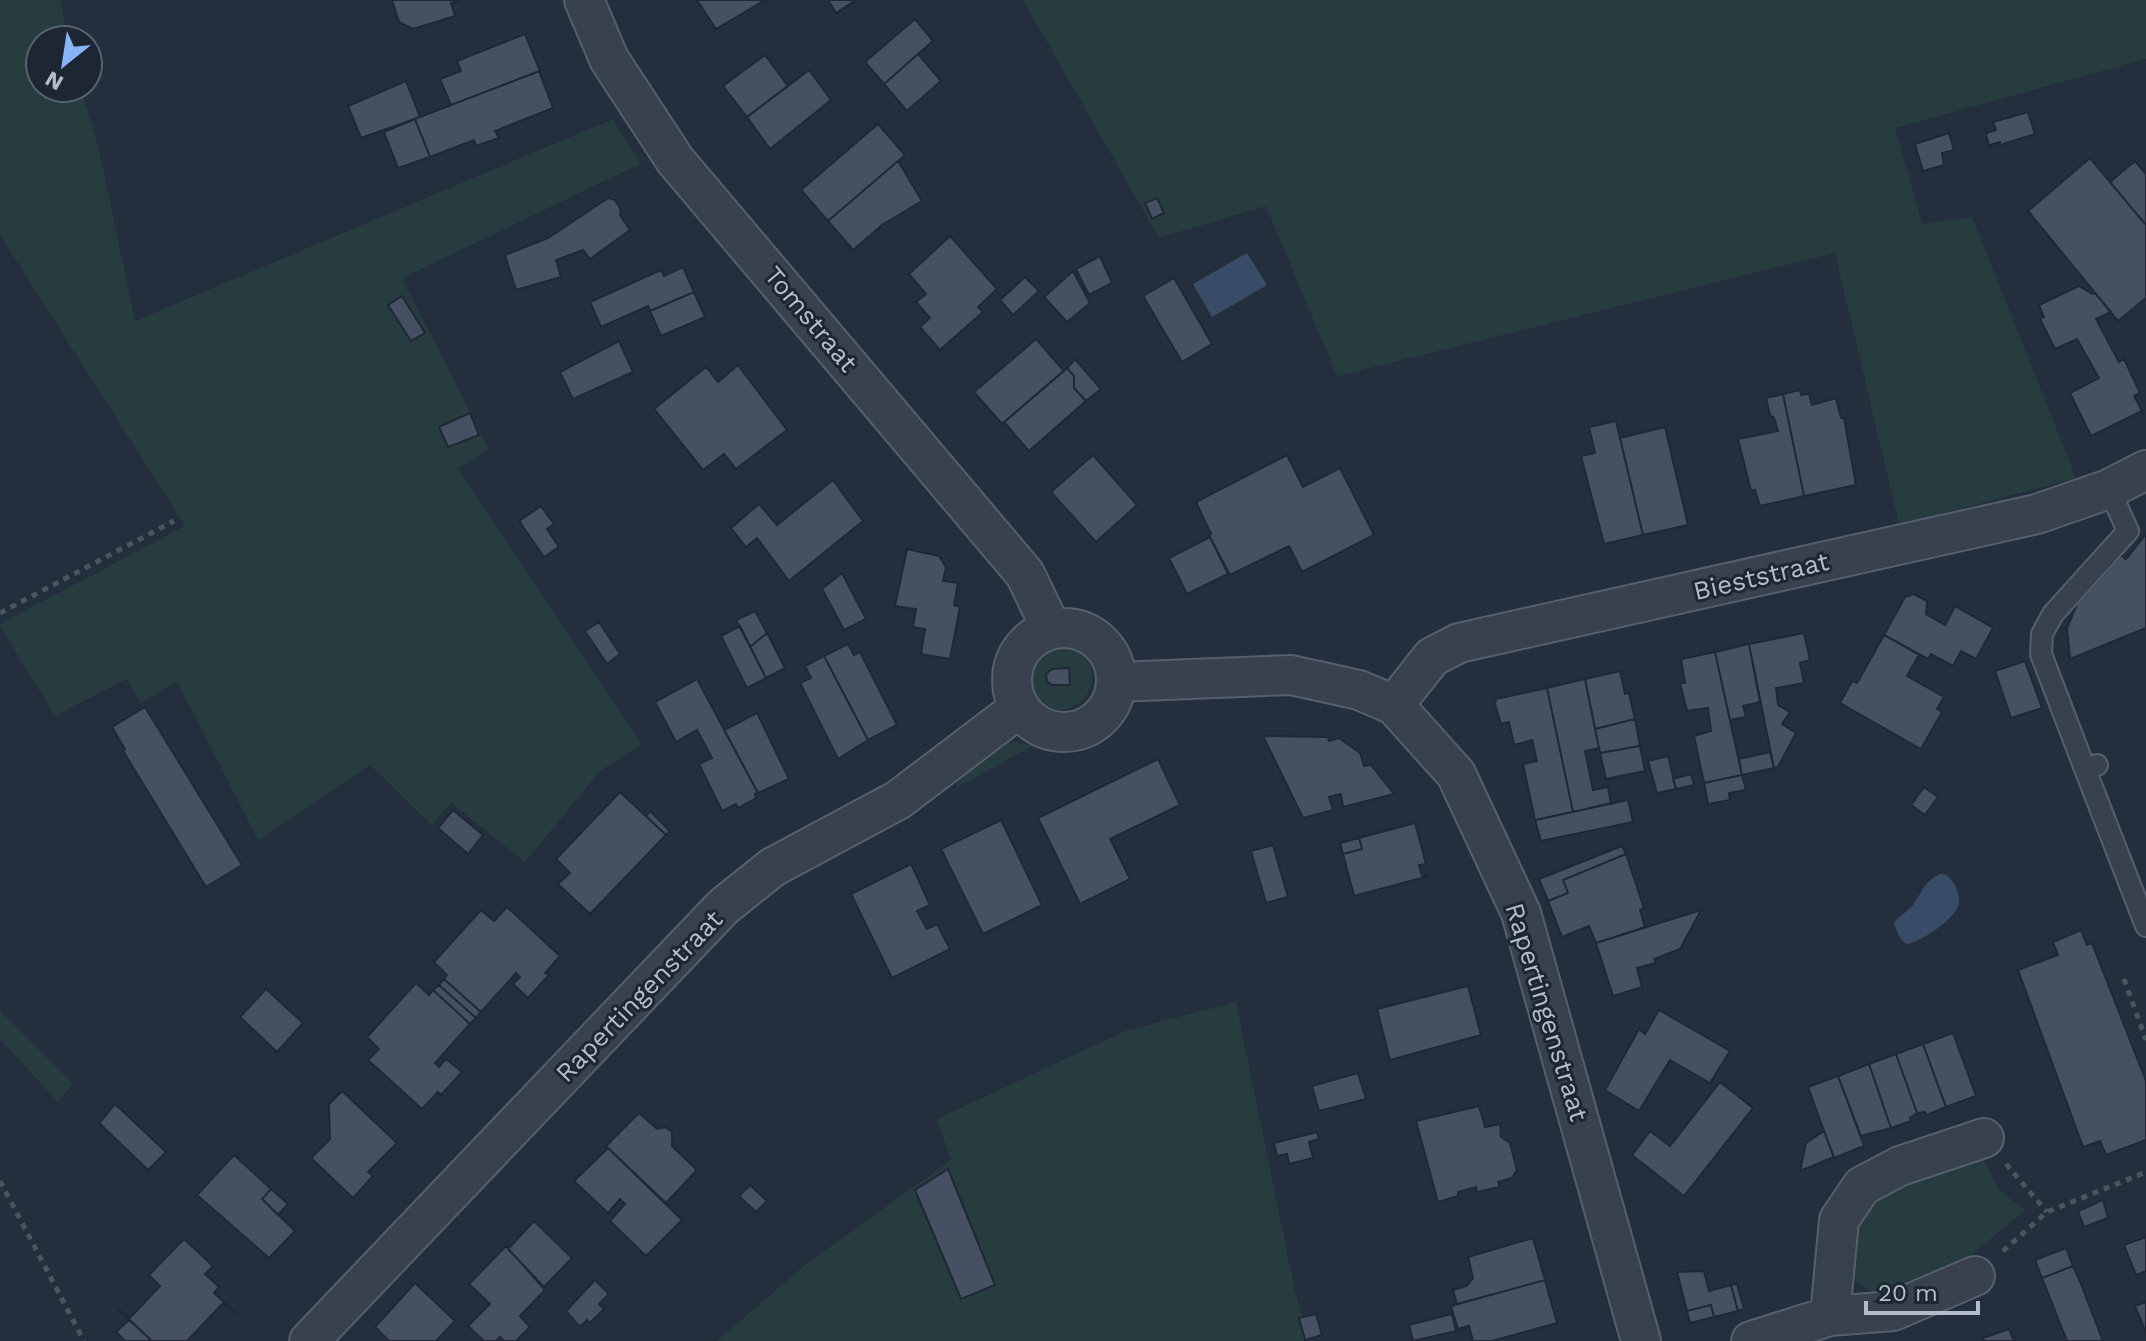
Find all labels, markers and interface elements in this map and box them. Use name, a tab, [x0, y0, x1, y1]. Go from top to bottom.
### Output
north arrow	[24, 24, 104, 104]
text: N	[41, 66, 68, 96]
street label: Tomstraat	[758, 260, 864, 378]
street label: Bieststraat	[1690, 546, 1832, 606]
street label: Rapertingenstraat	[1500, 899, 1595, 1125]
street label: Rapertingenstraat	[549, 904, 729, 1088]
scale bar	[1866, 1265, 1978, 1315]
text: 20 m	[1878, 1279, 1938, 1307]

